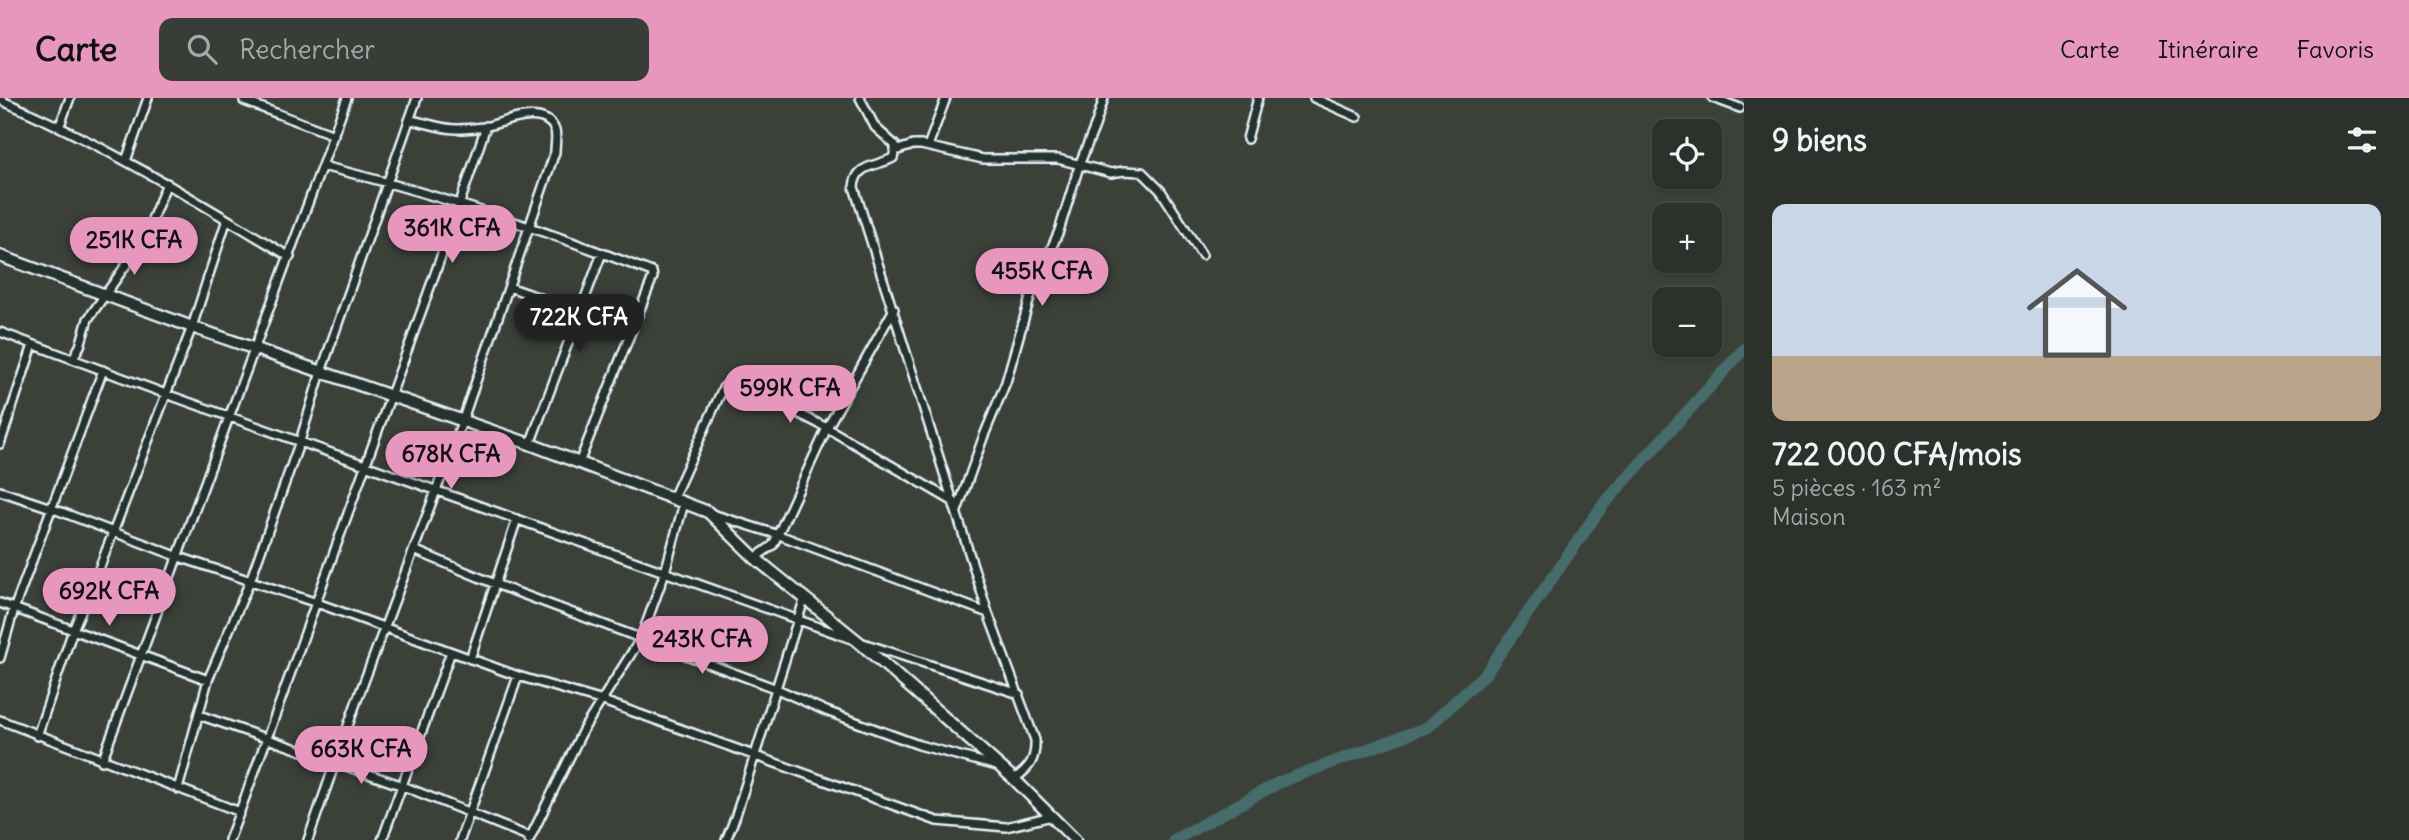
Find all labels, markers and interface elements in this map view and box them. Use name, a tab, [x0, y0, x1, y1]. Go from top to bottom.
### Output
search box	[159, 18, 649, 81]
text: Carte	[35, 28, 117, 70]
icon: search	[183, 30, 221, 68]
text: Rechercher	[239, 33, 375, 66]
text: Carte	[2060, 34, 2120, 64]
text: Itinéraire	[2158, 34, 2259, 64]
text: Favoris	[2297, 34, 2374, 64]
map controls	[1652, 119, 1722, 357]
button: locate	[1652, 119, 1722, 189]
text: 9 biens	[1772, 121, 1867, 159]
icon: filters	[2343, 121, 2381, 159]
button: +	[1652, 203, 1722, 273]
pin: 361K CFA	[380, 206, 524, 265]
text: 361K CFA	[404, 213, 500, 242]
pin: 251K CFA	[62, 218, 206, 277]
text: 251K CFA	[86, 225, 182, 254]
pin: 455K CFA	[970, 248, 1114, 308]
icon: home	[2014, 250, 2140, 376]
text: 455K CFA	[991, 256, 1093, 285]
button: −	[1652, 287, 1722, 357]
pin: 722K CFA	[507, 294, 651, 354]
text: 722K CFA	[530, 302, 628, 331]
pin: 599K CFA	[718, 366, 862, 425]
text: 599K CFA	[739, 373, 841, 402]
pin: 678K CFA	[379, 432, 523, 491]
text: 722 000 CFA/mois	[1772, 435, 2022, 473]
text: 678K CFA	[401, 439, 501, 468]
text: 5 pièces · 163 m²	[1772, 473, 1941, 502]
text: Maison	[1772, 502, 1846, 531]
pin: 692K CFA	[37, 568, 181, 628]
text: 692K CFA	[59, 576, 159, 605]
pin: 243K CFA	[630, 616, 774, 676]
text: 243K CFA	[652, 624, 752, 653]
pin: 663K CFA	[289, 726, 433, 786]
text: 663K CFA	[310, 734, 412, 763]

